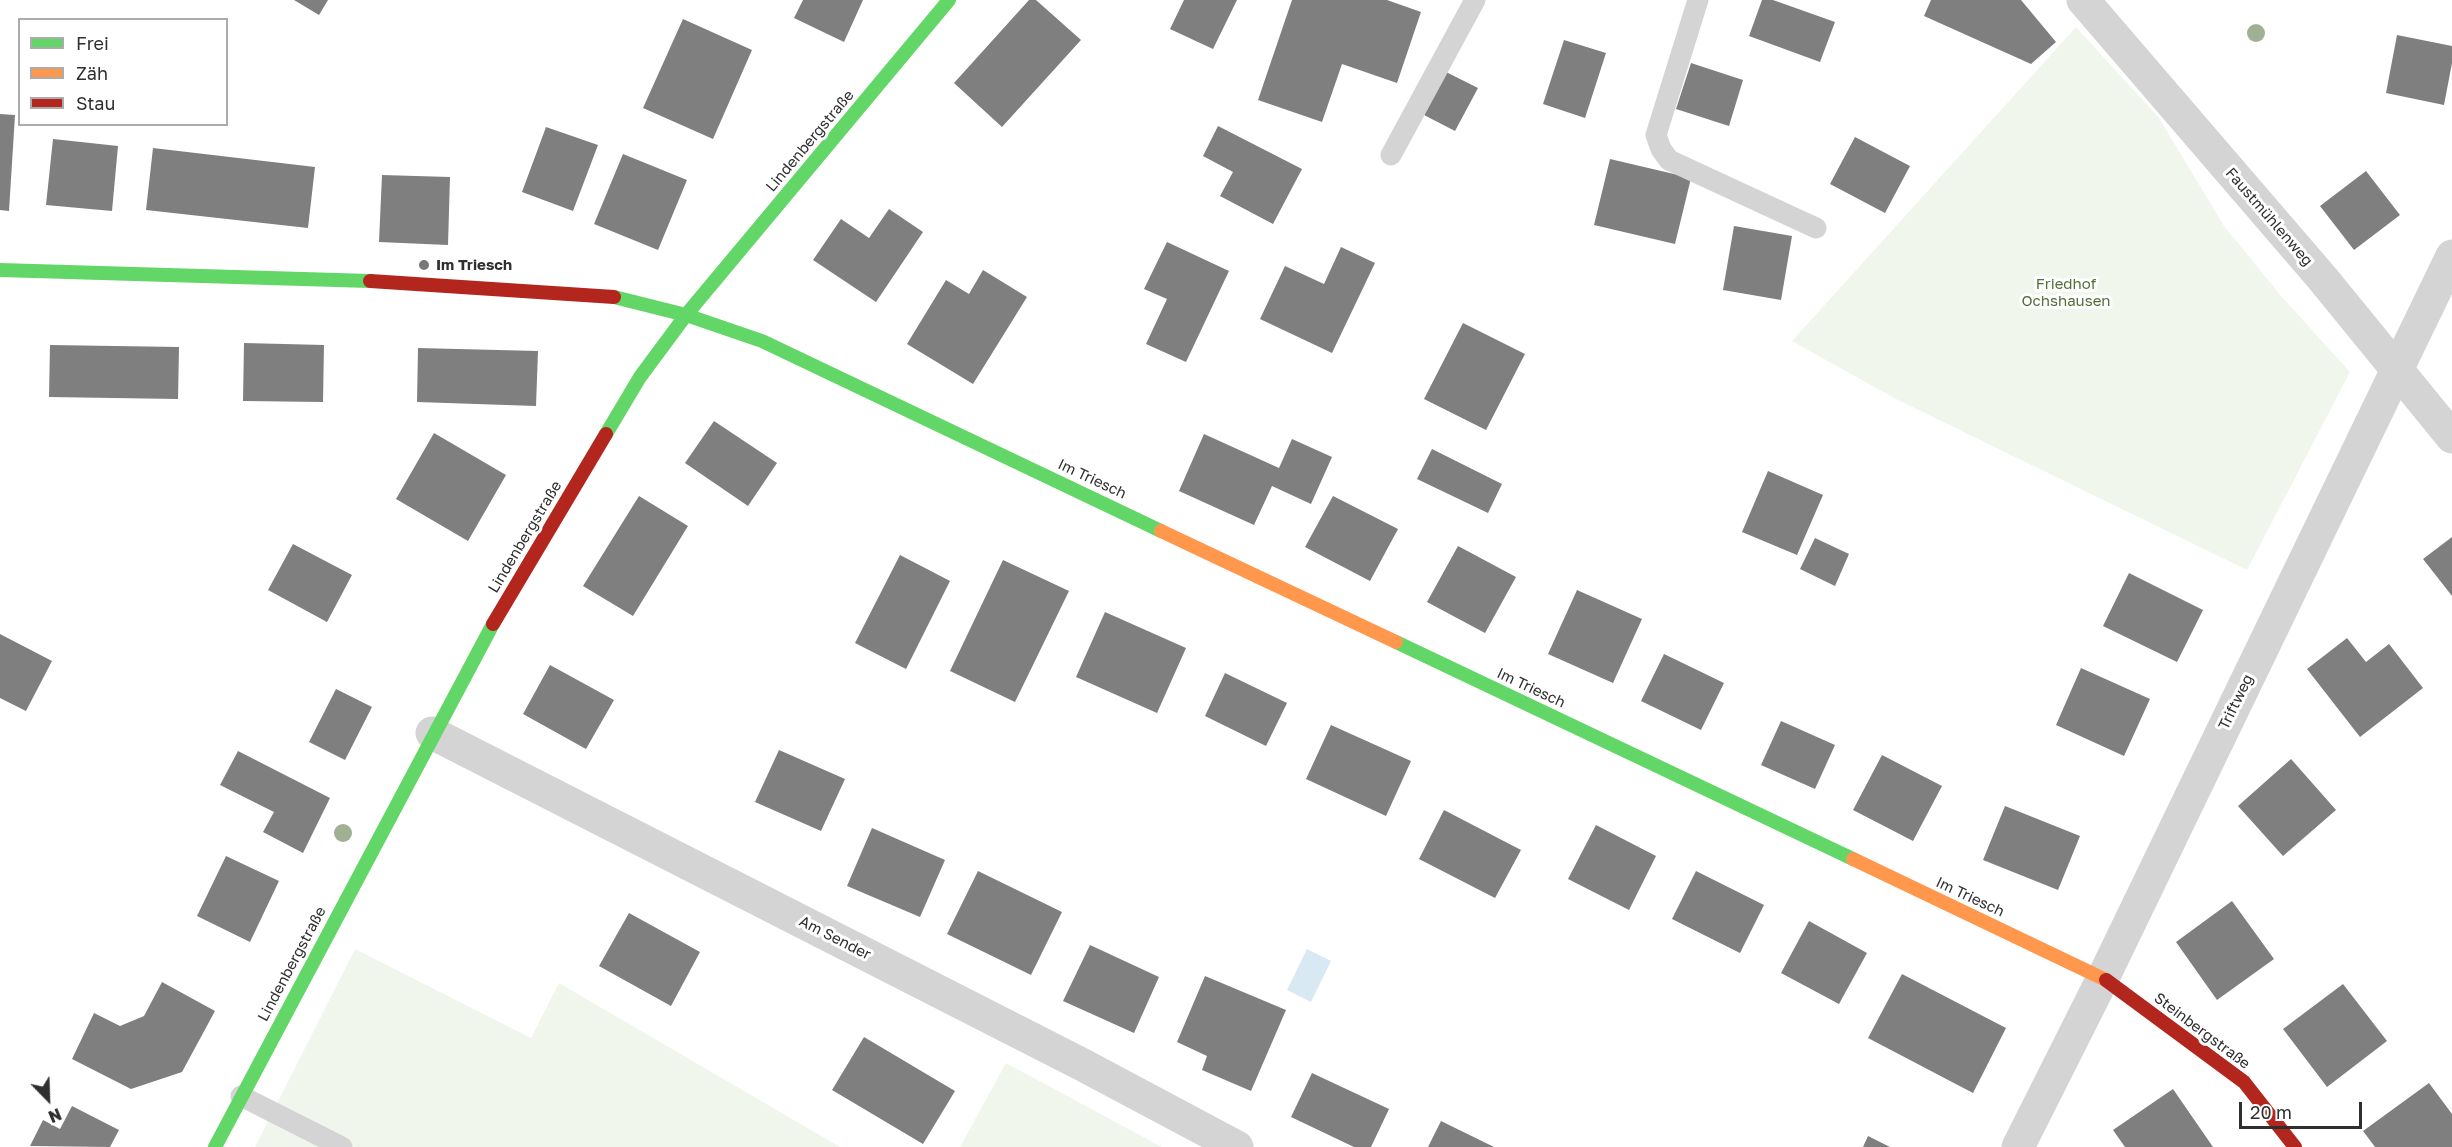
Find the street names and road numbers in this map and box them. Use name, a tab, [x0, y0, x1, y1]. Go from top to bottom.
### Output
street label: Lindenbergstraße	[762, 86, 858, 196]
street label: Faustmühlenweg	[2222, 164, 2316, 270]
street label: Im Triesch	[1055, 455, 1129, 503]
street label: Lindenbergstraße	[484, 478, 566, 596]
street label: Im Triesch	[1494, 664, 1568, 712]
street label: Triftweg	[2215, 671, 2257, 733]
street label: Im Triesch	[1933, 873, 2007, 921]
street label: Lindenbergstraße	[254, 904, 330, 1024]
street label: Am Sender	[796, 912, 874, 964]
street label: Steinbergstraße	[2150, 989, 2254, 1073]

